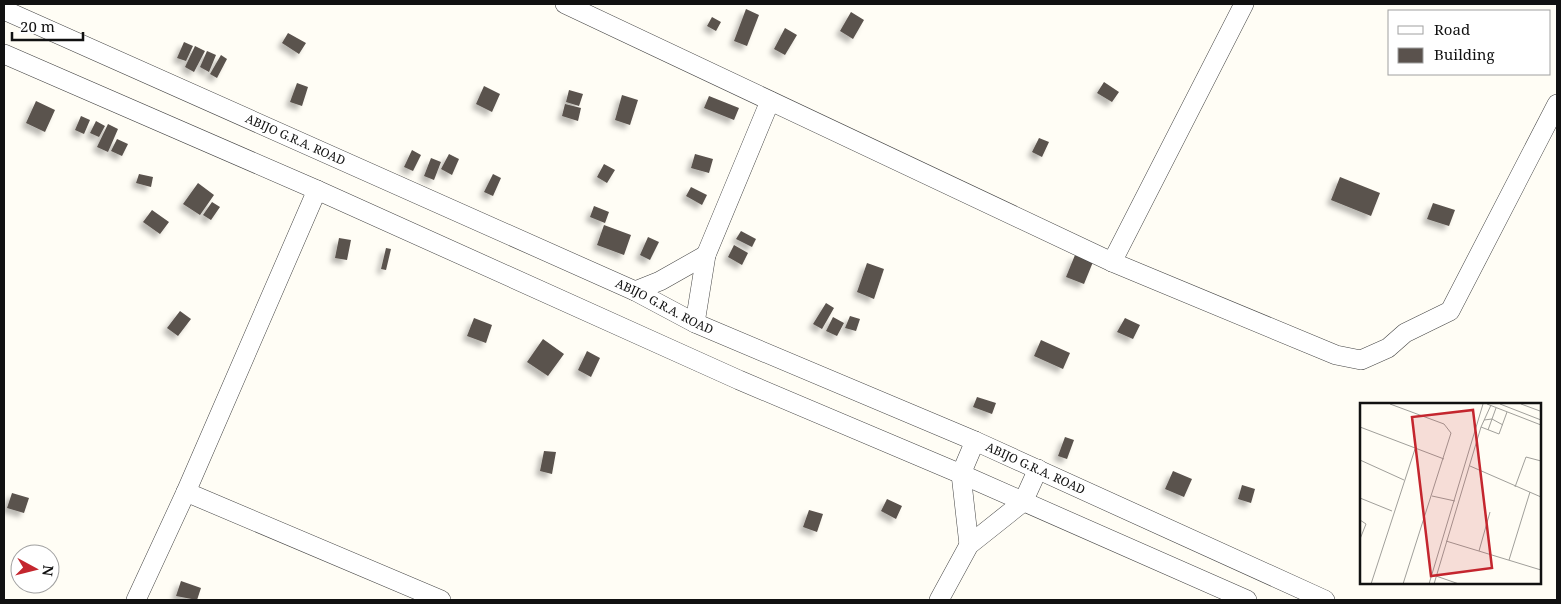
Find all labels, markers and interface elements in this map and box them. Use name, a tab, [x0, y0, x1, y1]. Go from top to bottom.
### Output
scale bar	[12, 10, 84, 42]
legend	[1388, 10, 1551, 75]
text: 20 m	[20, 16, 55, 36]
text: Road	[1434, 19, 1470, 39]
text: Building	[1434, 44, 1495, 64]
street label: ABIJO G.R.A. ROAD	[243, 110, 348, 169]
street label: ABIJO G.R.A. ROAD	[613, 274, 716, 338]
inset map	[1360, 403, 1541, 584]
street label: ABIJO G.R.A. ROAD	[983, 438, 1088, 498]
north arrow	[10, 544, 60, 594]
text: N	[38, 564, 59, 577]

